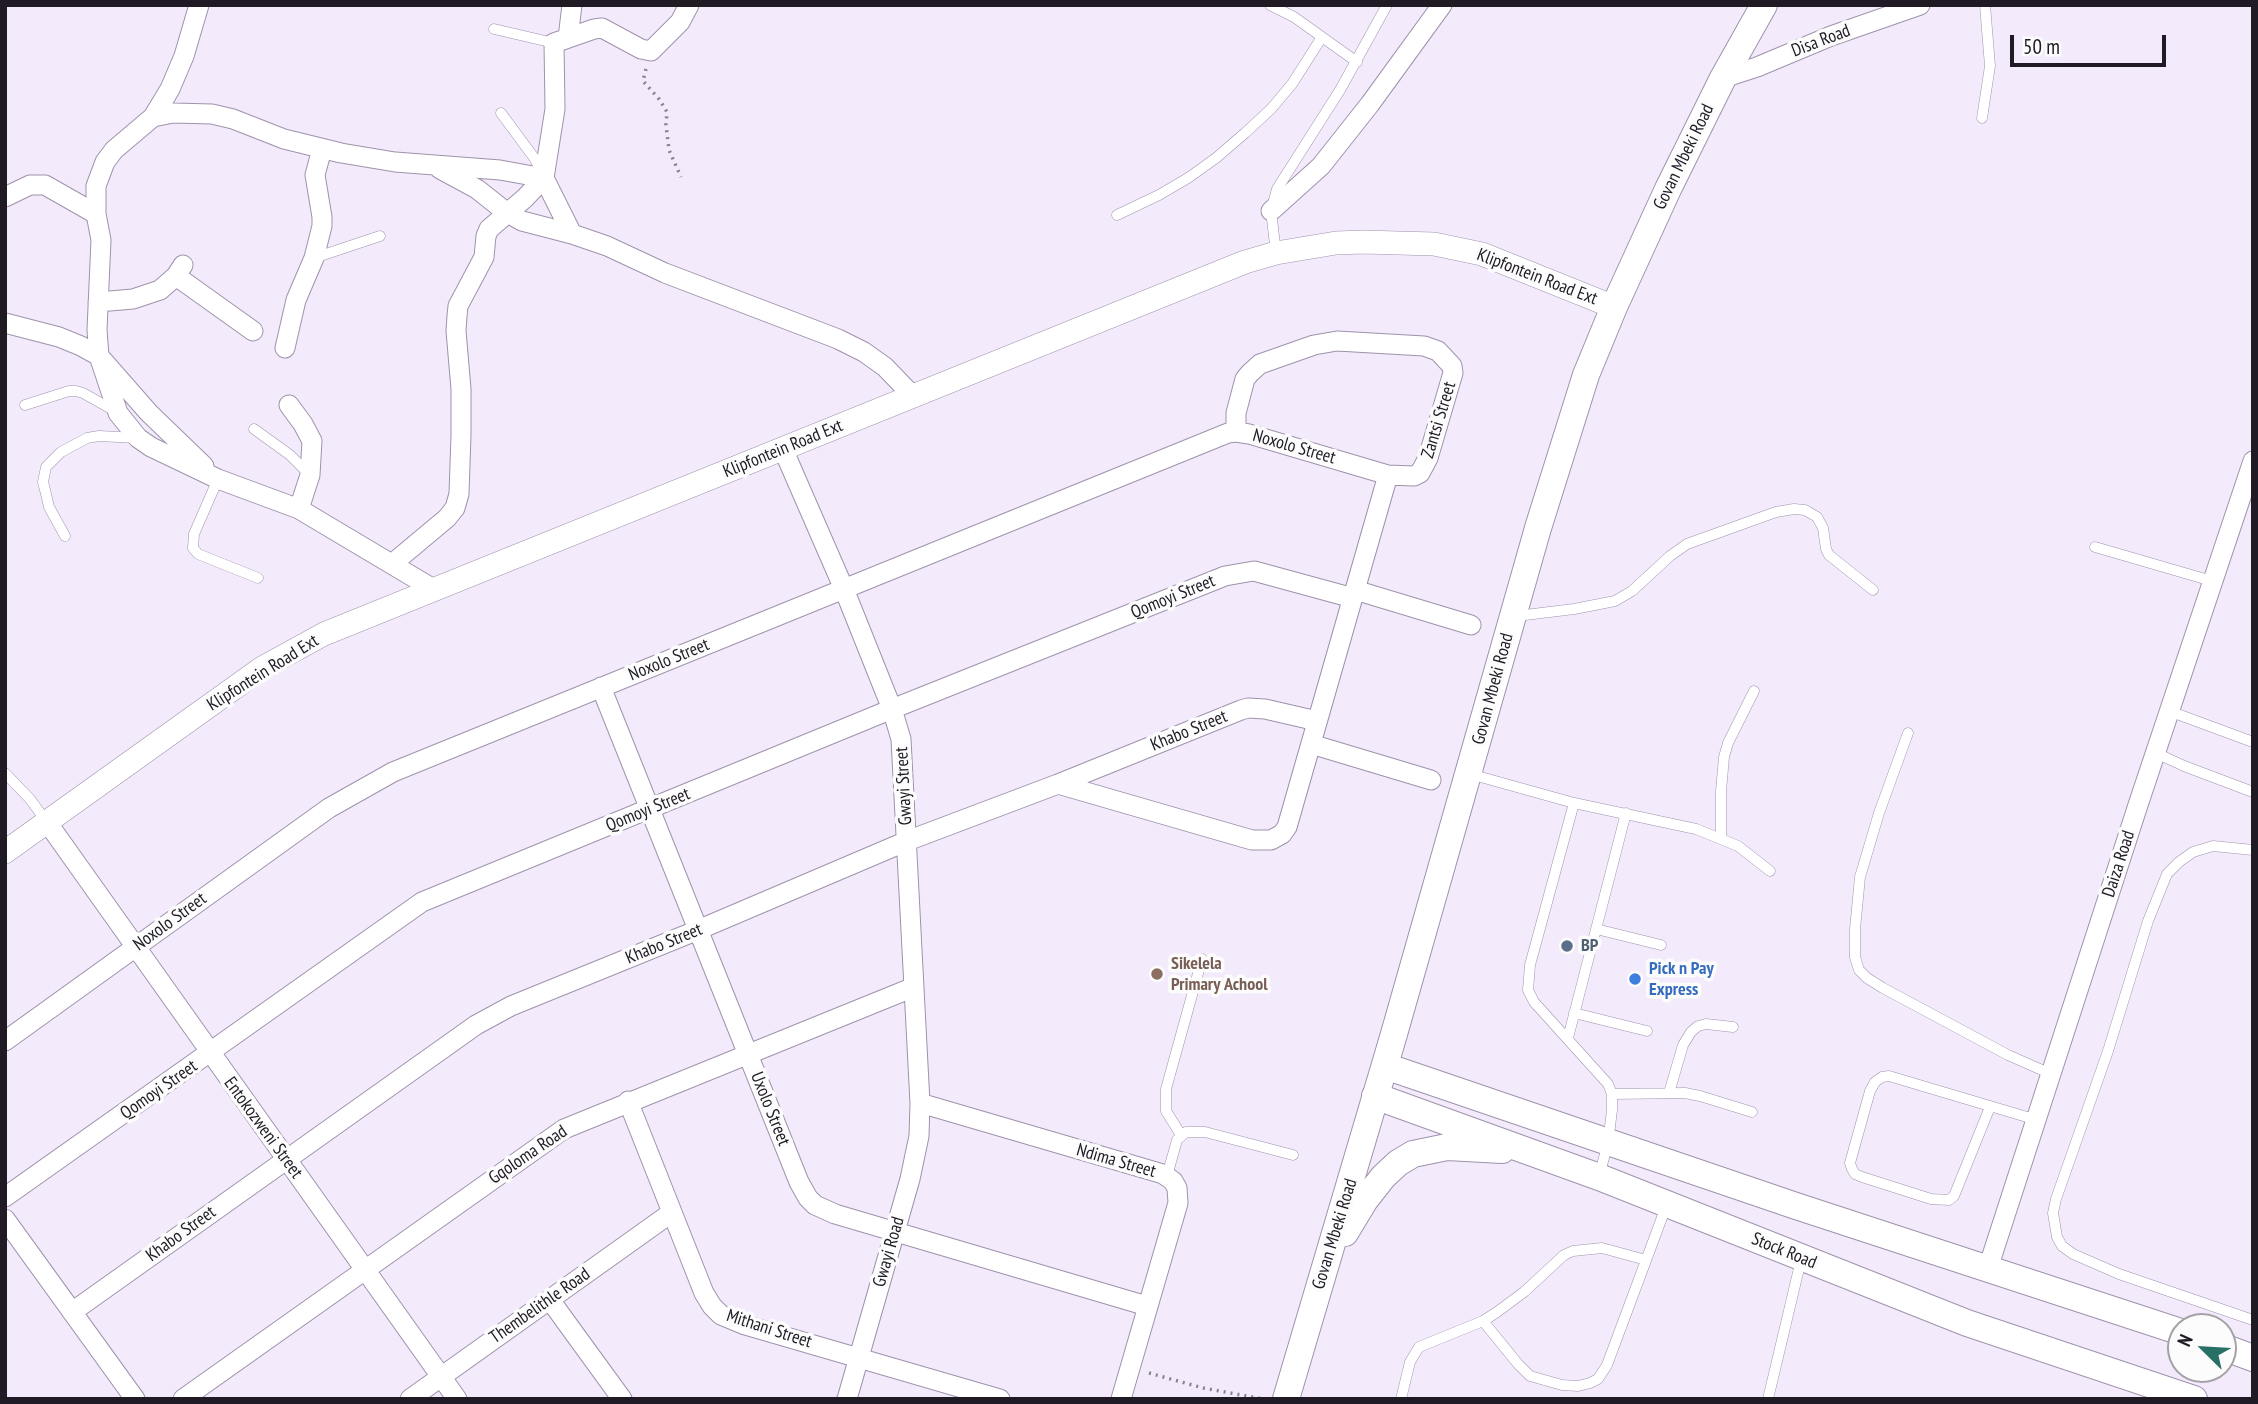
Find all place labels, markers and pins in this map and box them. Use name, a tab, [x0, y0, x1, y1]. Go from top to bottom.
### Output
place label: BP	[1581, 935, 1598, 957]
marker: BP	[1559, 938, 1575, 954]
place label: Sikelela Primary Achool	[1171, 953, 1268, 996]
place label: Pick n Pay Express	[1649, 958, 1714, 1000]
marker: Sikelela Primary Achool	[1149, 966, 1165, 982]
marker: Pick n Pay Express	[1627, 971, 1643, 987]

